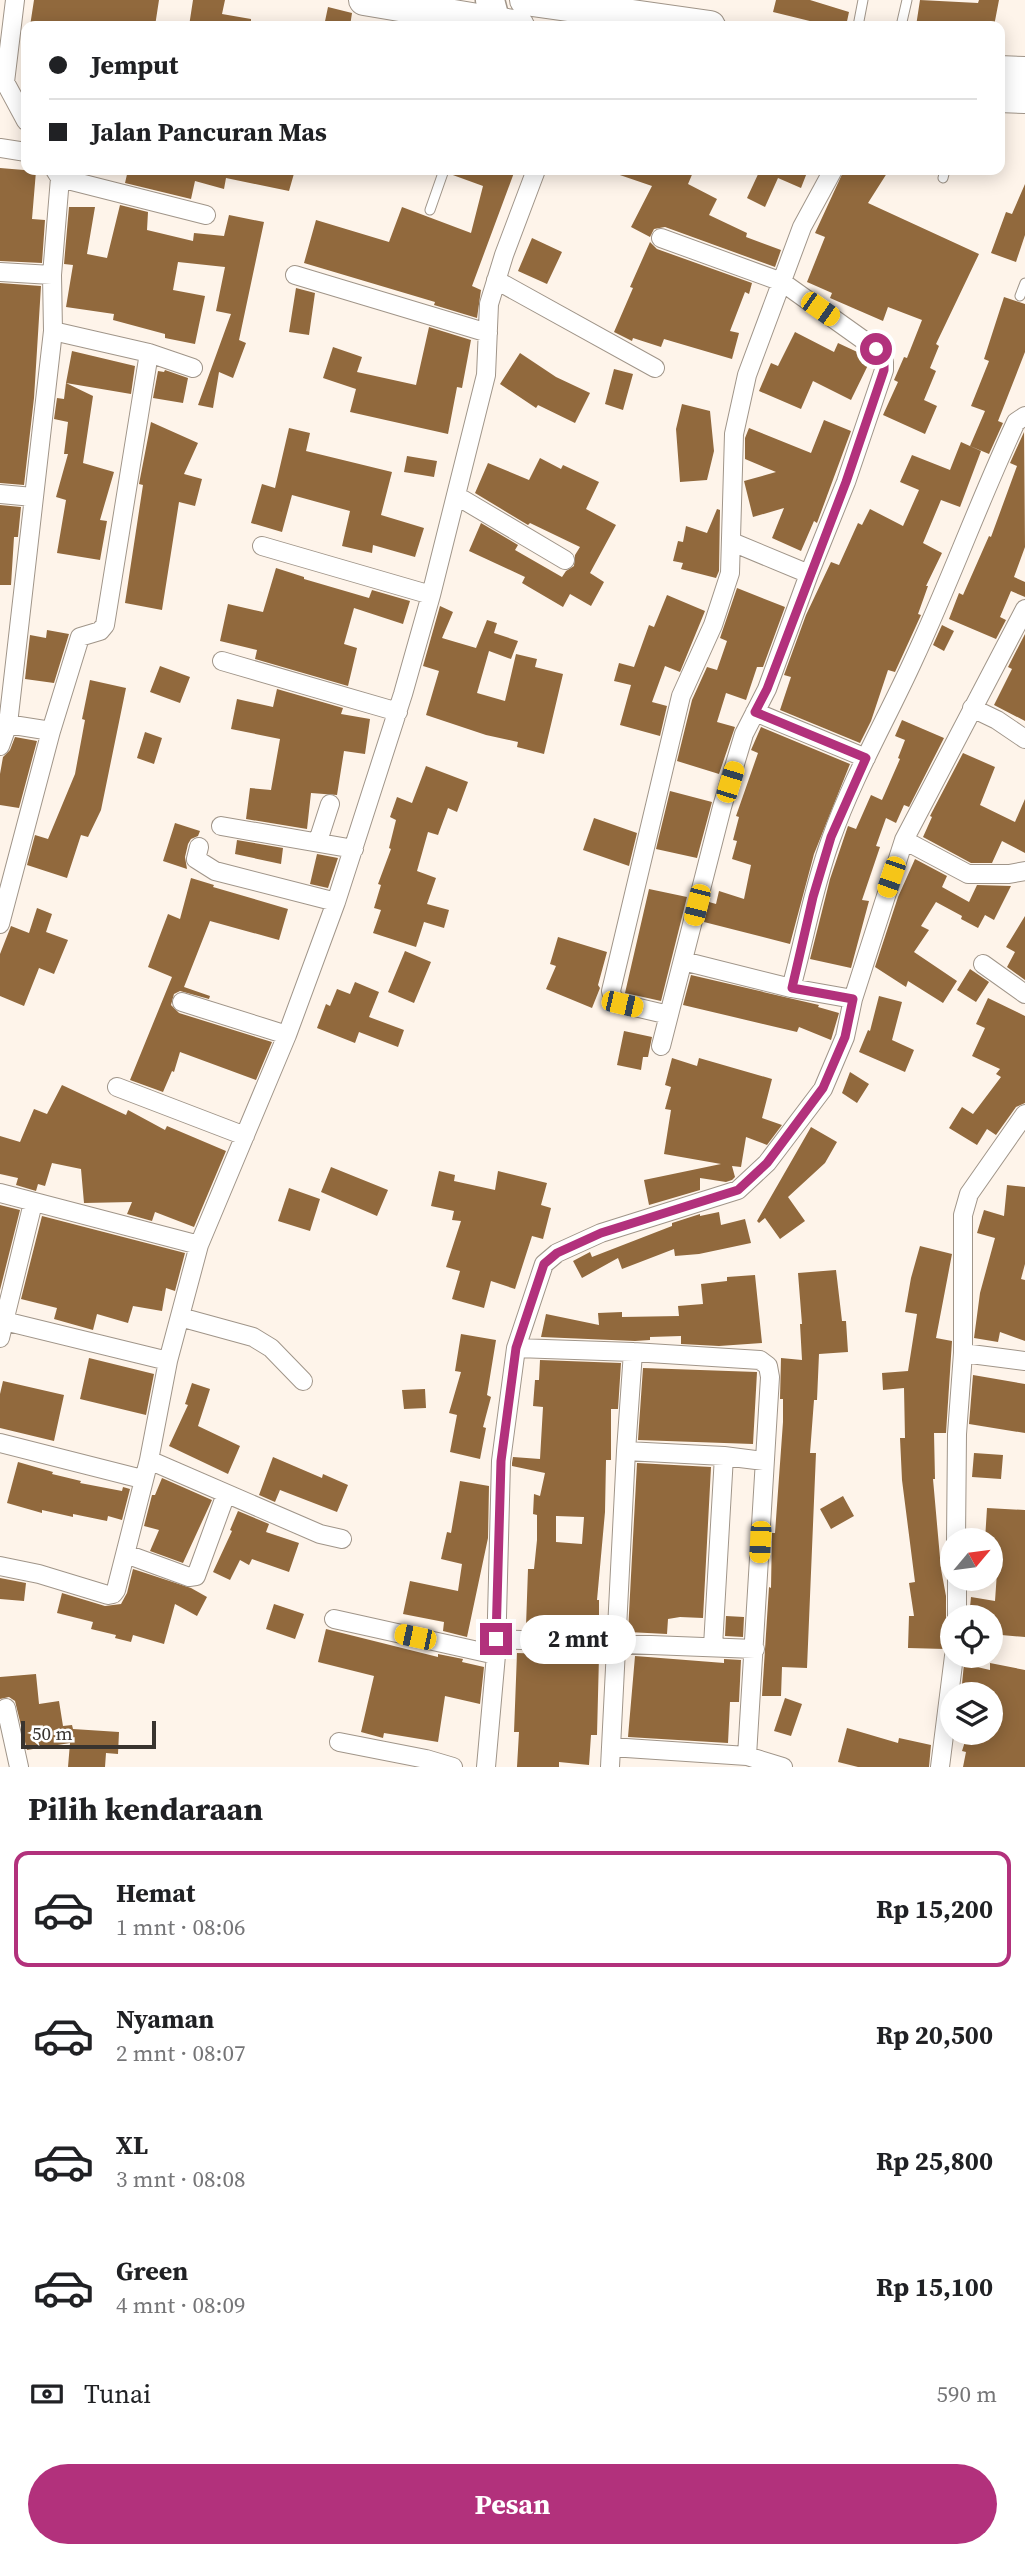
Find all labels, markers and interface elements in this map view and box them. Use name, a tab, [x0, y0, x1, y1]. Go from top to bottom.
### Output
text: Jemput	[91, 47, 178, 83]
text: Jalan Pancuran Mas	[91, 114, 327, 150]
car	[797, 288, 844, 330]
route start	[860, 333, 892, 365]
car	[714, 759, 747, 805]
car	[875, 854, 908, 900]
car	[682, 882, 713, 928]
car	[600, 989, 645, 1019]
car	[749, 1520, 772, 1564]
north arrow	[940, 1528, 1003, 1591]
map controls	[940, 1528, 1003, 1745]
button: locate	[940, 1605, 1003, 1668]
callout: 2 mnt	[520, 1614, 636, 1664]
car	[393, 1622, 438, 1652]
route end	[480, 1623, 512, 1655]
text: 2 mnt	[548, 1623, 608, 1655]
button: layers	[940, 1682, 1003, 1745]
scale bar	[21, 1718, 156, 1750]
text: 50 m	[32, 1720, 73, 1746]
text: Pilih kendaraan	[28, 1787, 263, 1831]
text: Hemat	[116, 1875, 195, 1911]
icon: car	[32, 1878, 95, 1941]
text: Rp 15,200	[876, 1891, 993, 1927]
text: 1 mnt · 08:06	[116, 1911, 245, 1943]
text: Nyaman	[116, 2001, 214, 2037]
icon: car	[32, 2004, 95, 2067]
text: Rp 20,500	[876, 2017, 993, 2053]
text: 2 mnt · 08:07	[116, 2037, 245, 2069]
text: XL	[116, 2127, 148, 2163]
icon: car	[32, 2130, 95, 2193]
text: Rp 25,800	[876, 2143, 993, 2179]
text: 3 mnt · 08:08	[116, 2163, 245, 2195]
text: Green	[116, 2253, 188, 2289]
icon: car	[32, 2256, 95, 2319]
text: Rp 15,100	[876, 2269, 993, 2305]
text: 4 mnt · 08:09	[116, 2289, 245, 2321]
icon: cash	[28, 2375, 66, 2413]
text: Tunai	[84, 2376, 151, 2412]
text: 590 m	[936, 2378, 997, 2410]
button: Pesan	[28, 2464, 997, 2544]

